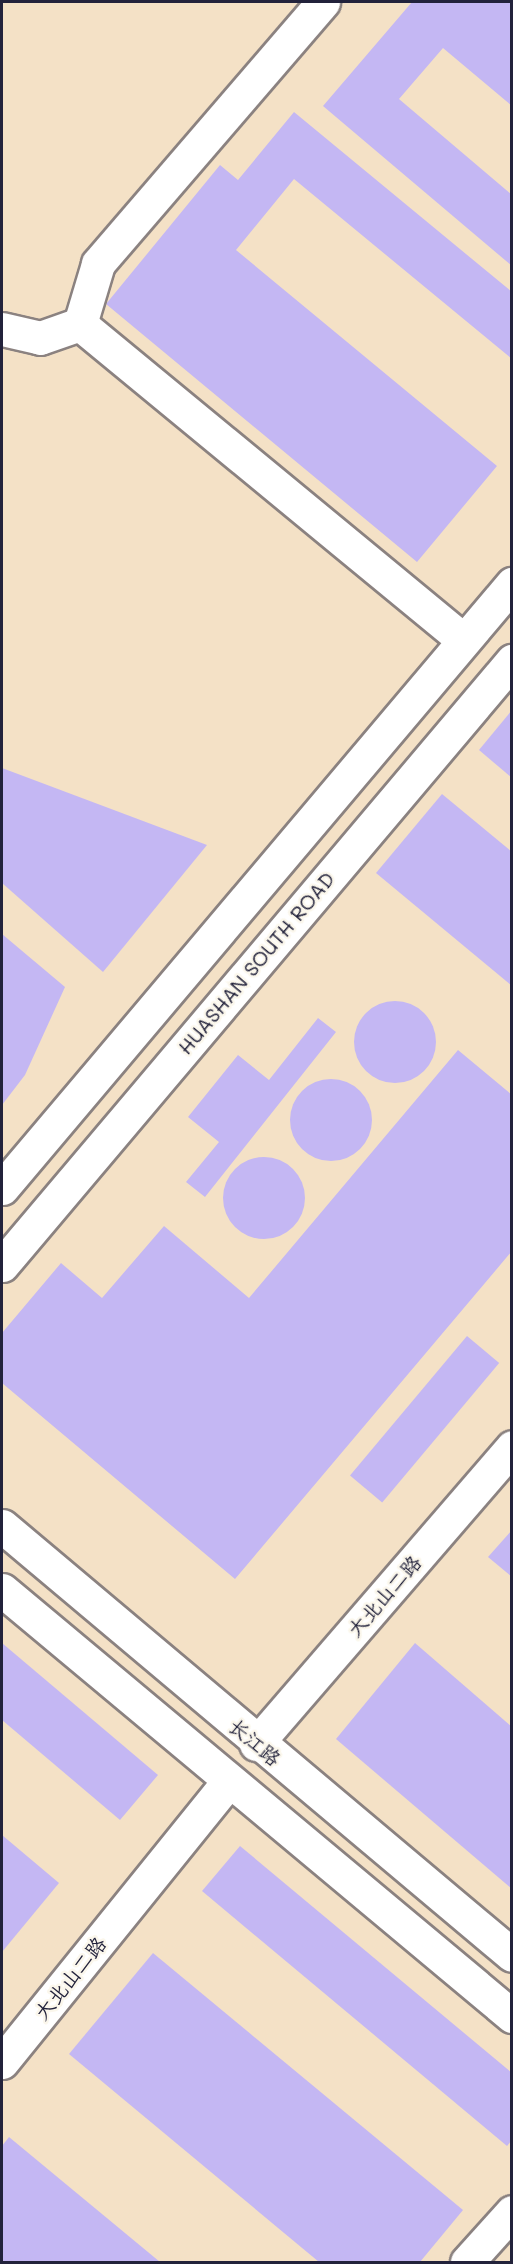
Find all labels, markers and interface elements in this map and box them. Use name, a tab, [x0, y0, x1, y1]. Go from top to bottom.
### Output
street label: HUASHAN SOUTH ROAD	[173, 867, 339, 1059]
street label: 大北山二路	[342, 1550, 426, 1642]
street label: 长江路	[224, 1714, 286, 1770]
street label: 大北山二路	[29, 1932, 111, 2024]

